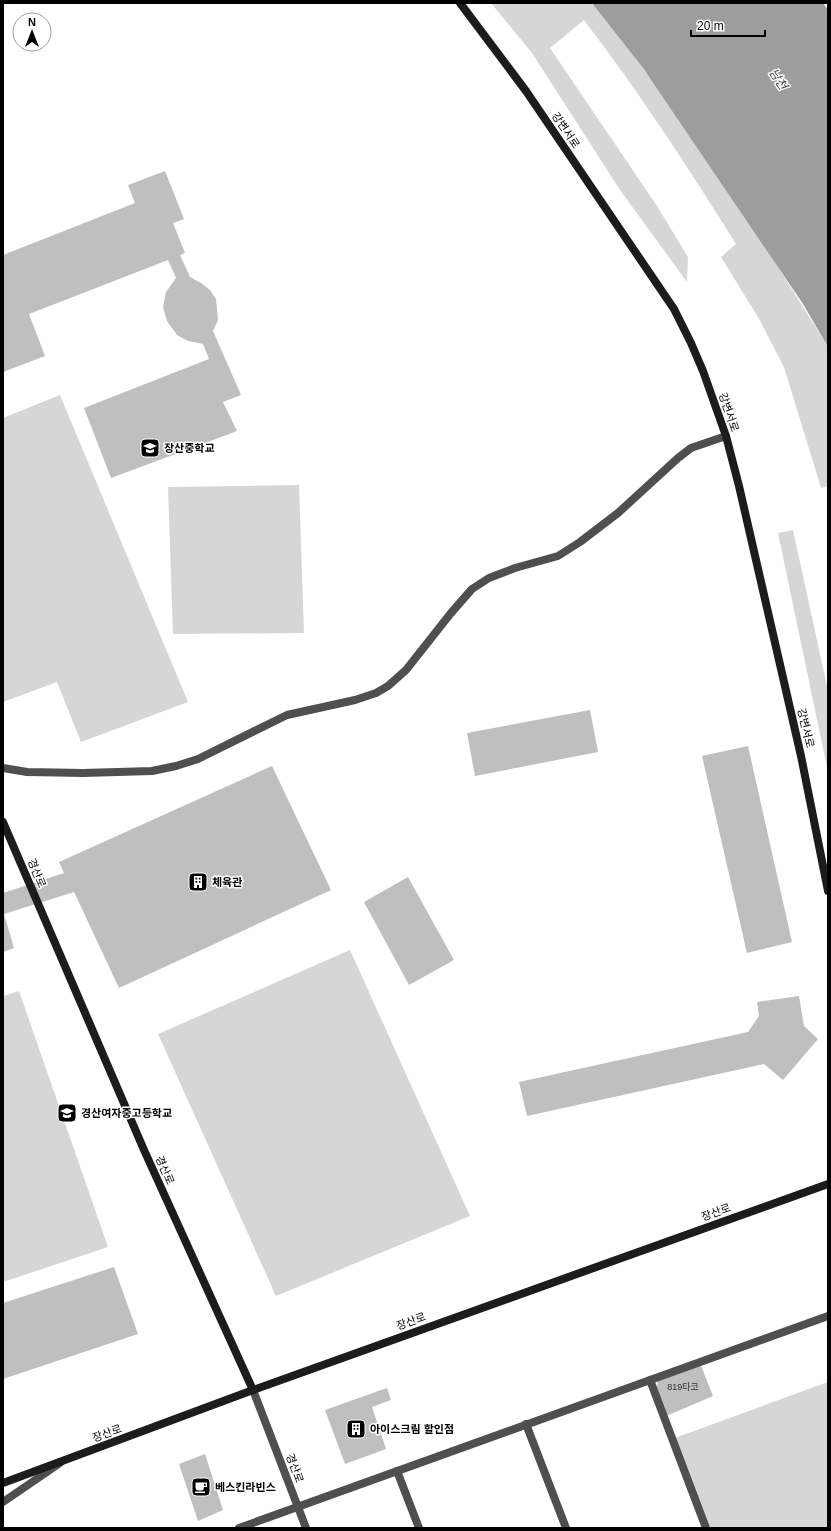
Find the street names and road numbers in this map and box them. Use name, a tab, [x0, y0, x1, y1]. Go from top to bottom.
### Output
street label: 강변서로	[550, 110, 582, 150]
street label: 강변서로	[717, 391, 741, 433]
street label: 강변서로	[796, 707, 816, 749]
street label: 경산로	[26, 857, 48, 889]
street label: 경산로	[153, 1154, 177, 1186]
street label: 장산로	[700, 1201, 732, 1223]
street label: 장산로	[395, 1310, 427, 1332]
street label: 장산로	[91, 1422, 123, 1444]
street label: 경산로	[284, 1452, 306, 1484]

